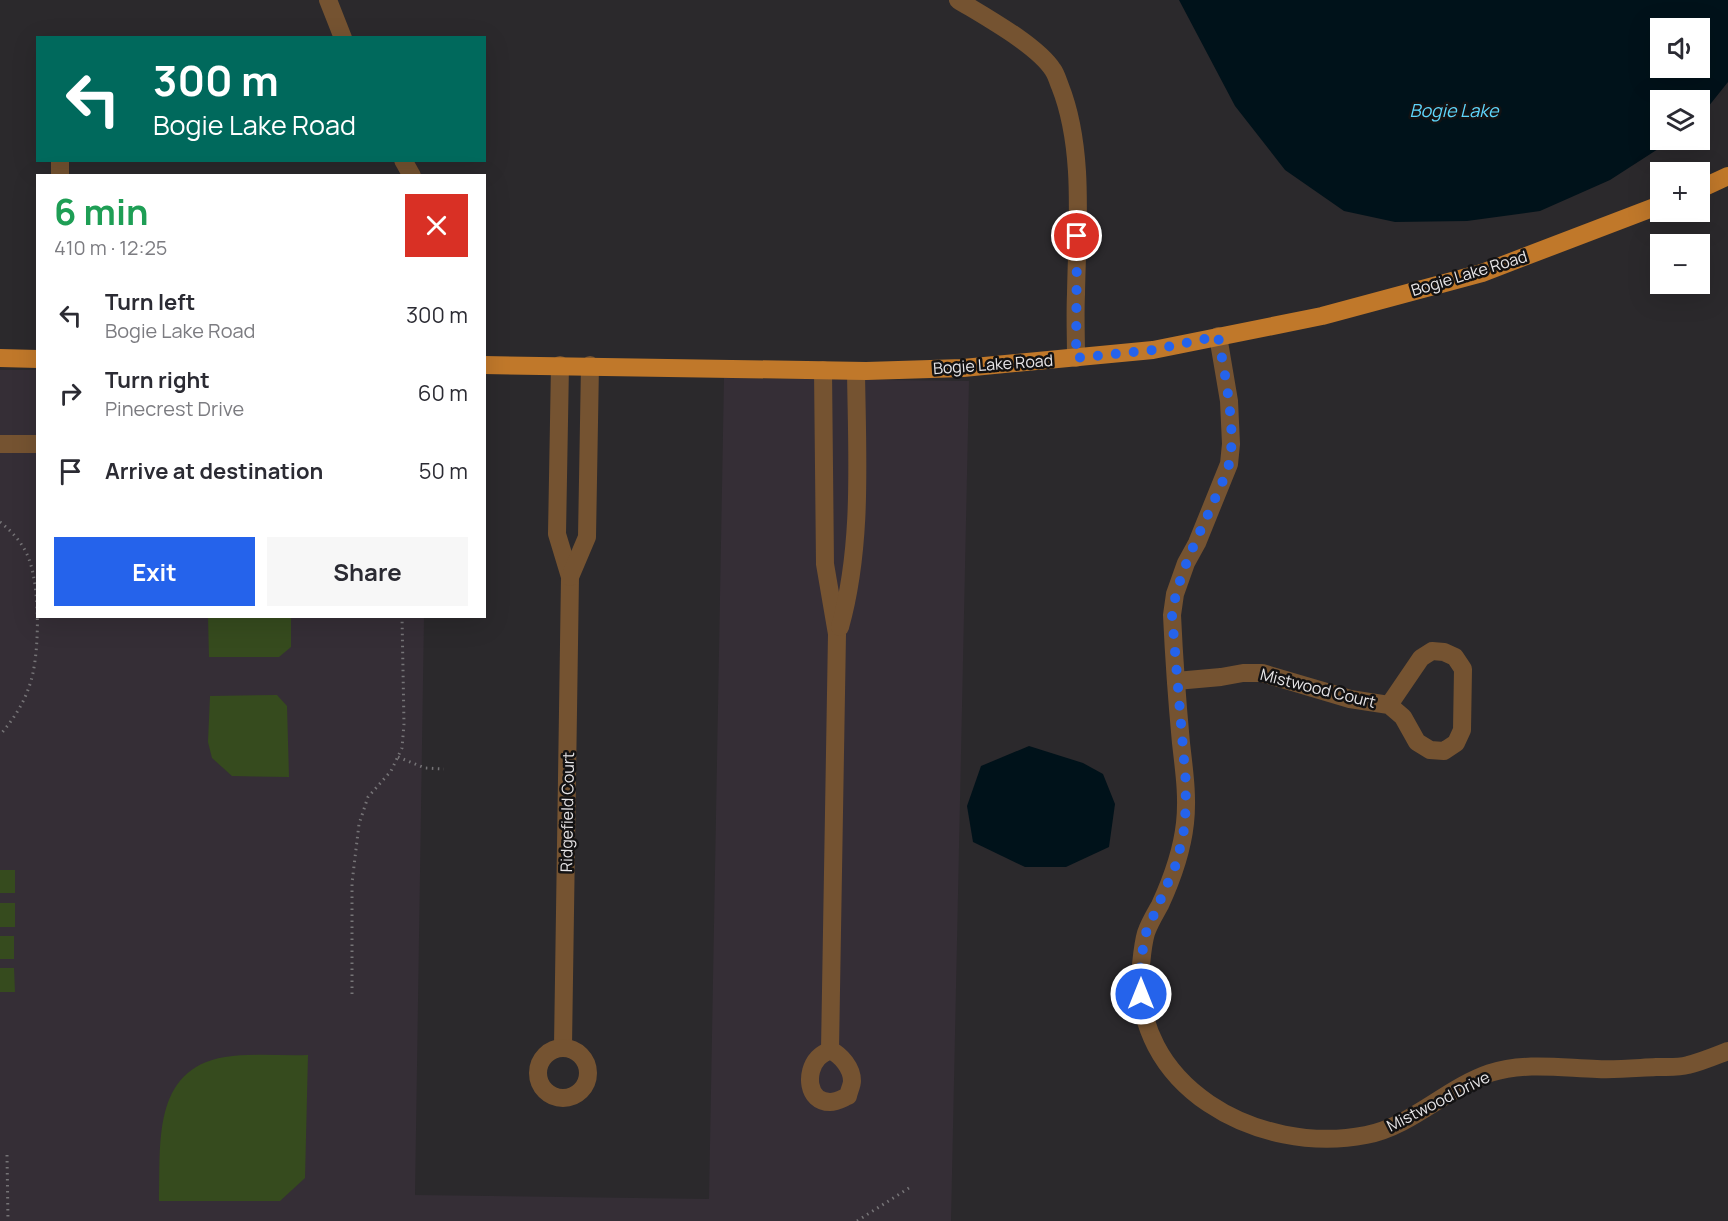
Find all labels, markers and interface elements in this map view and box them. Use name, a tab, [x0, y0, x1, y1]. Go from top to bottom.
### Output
map controls	[1650, 18, 1710, 294]
button: sound	[1650, 18, 1710, 78]
text: 300 m	[153, 51, 279, 109]
icon: left	[54, 60, 132, 138]
button: layers	[1650, 90, 1710, 150]
water label: Bogie Lake	[1409, 98, 1500, 122]
text: Bogie Lake Road	[153, 106, 356, 143]
button: +	[1650, 162, 1710, 222]
text: 6 min	[54, 187, 149, 236]
button: close	[405, 194, 468, 257]
pin	[1051, 210, 1102, 261]
icon: arrive	[1060, 219, 1093, 252]
text: 410 m · 12:25	[54, 234, 167, 261]
button: −	[1650, 234, 1710, 294]
street label: Bogie Lake Road	[1408, 245, 1530, 301]
text: Turn left	[105, 287, 195, 317]
icon: left	[54, 299, 87, 332]
text: 300 m	[406, 300, 468, 330]
text: Bogie Lake Road	[105, 317, 255, 344]
street label: Bogie Lake Road	[932, 349, 1054, 379]
text: Turn right	[105, 365, 210, 395]
icon: right	[54, 377, 87, 410]
text: 60 m	[418, 378, 468, 408]
text: Pinecrest Drive	[105, 395, 244, 422]
icon: arrive	[54, 455, 87, 488]
text: Arrive at destination	[105, 456, 323, 486]
text: 50 m	[419, 456, 468, 486]
button: Exit	[54, 537, 255, 606]
button: Share	[267, 537, 468, 606]
street label: Mistwood Court	[1258, 663, 1378, 713]
street label: Ridgefield Court	[555, 752, 579, 872]
position arrow	[1109, 962, 1173, 1026]
street label: Mistwood Drive	[1383, 1066, 1493, 1136]

